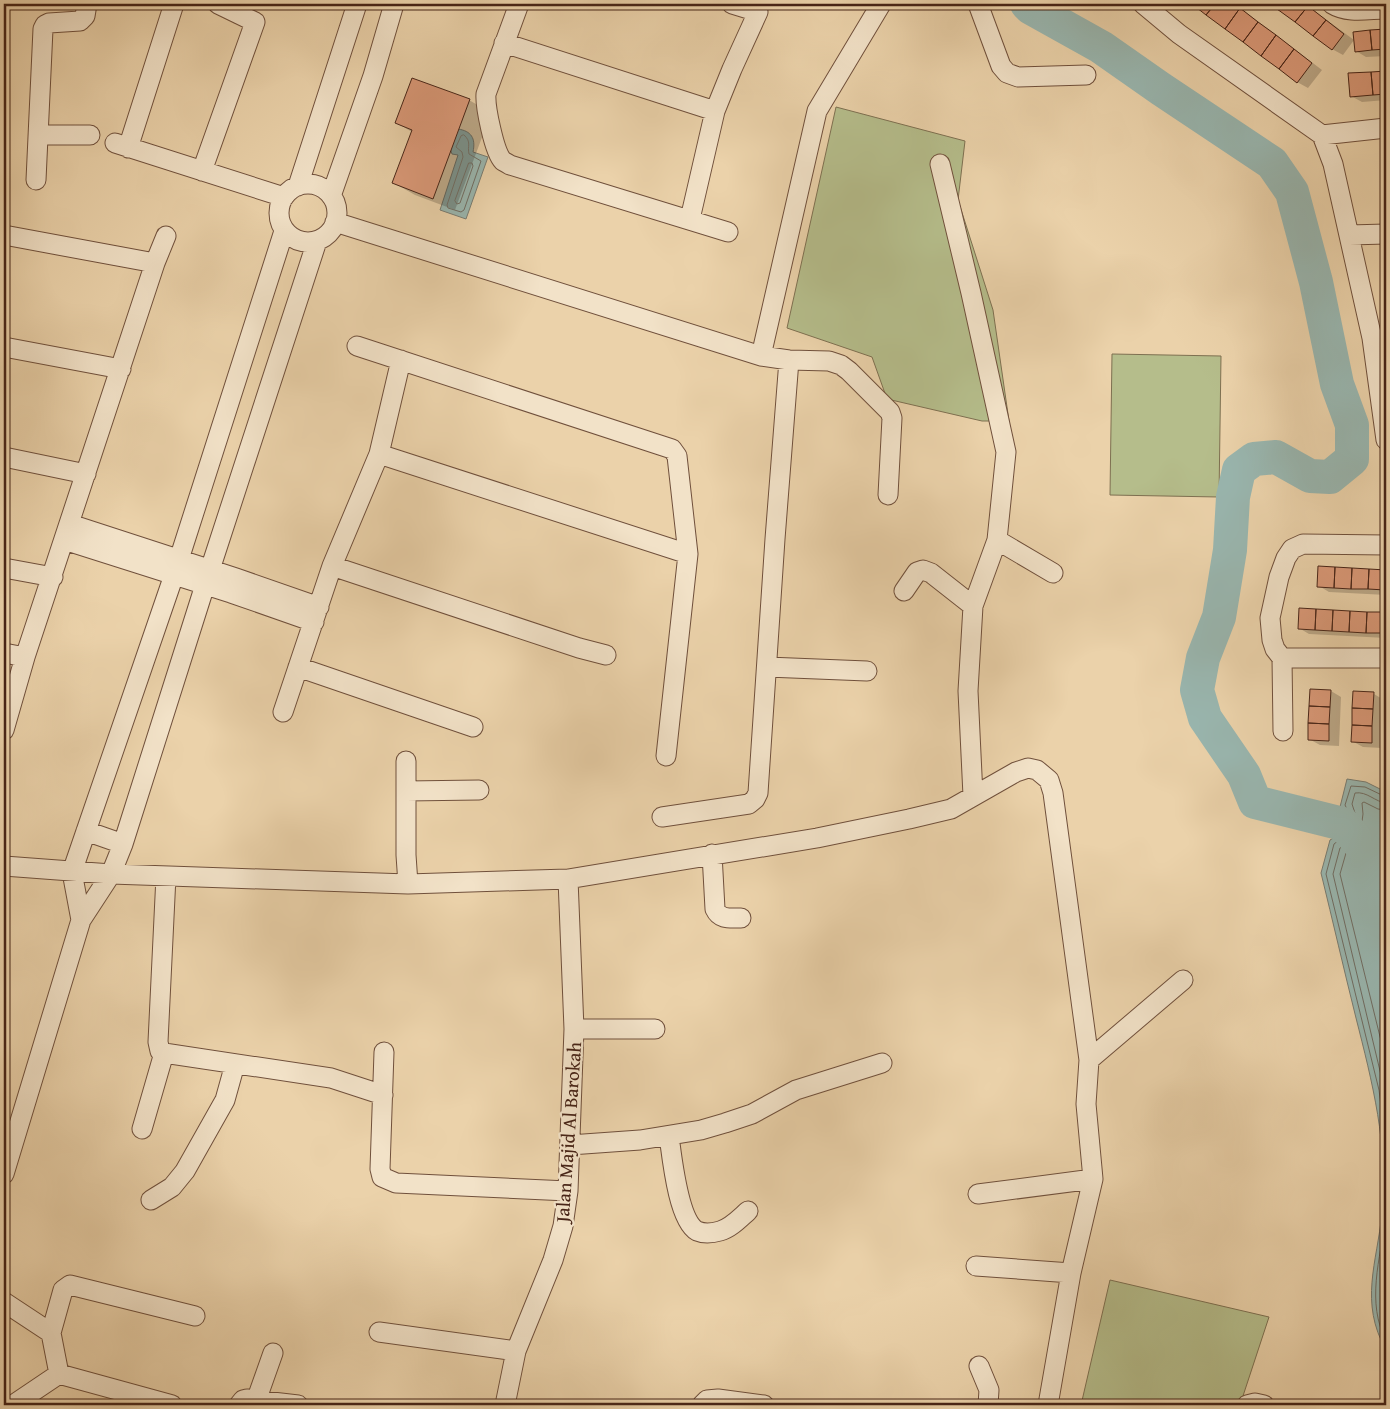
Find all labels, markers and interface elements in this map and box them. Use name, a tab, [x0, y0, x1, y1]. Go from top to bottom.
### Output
street label: Jalan Majid Al Barokah	[548, 1041, 588, 1225]

